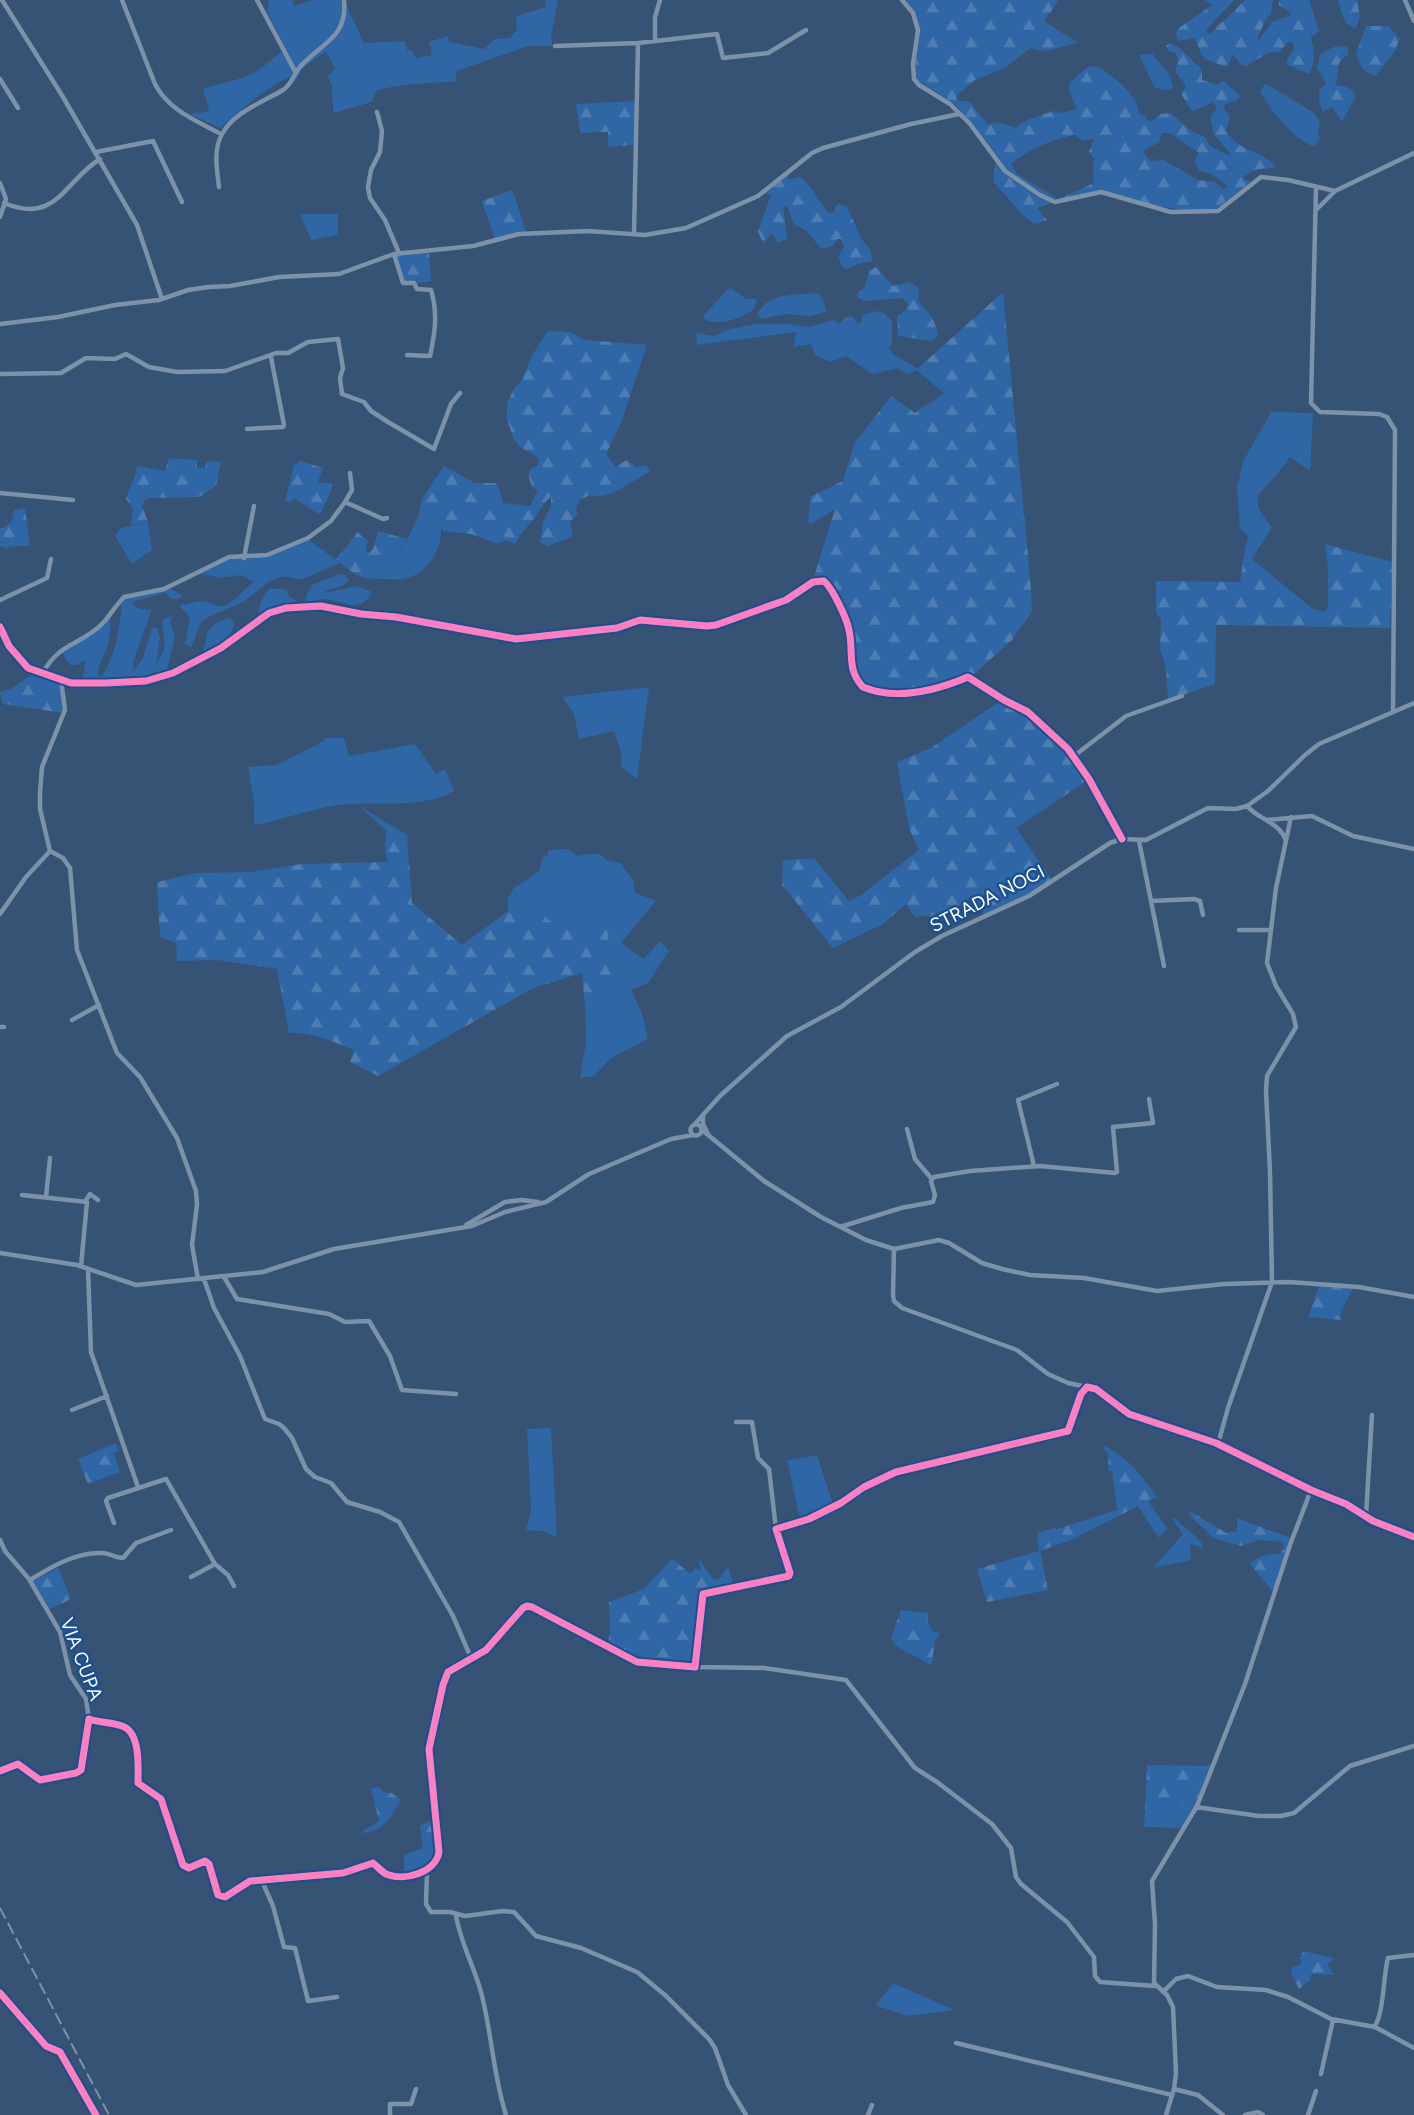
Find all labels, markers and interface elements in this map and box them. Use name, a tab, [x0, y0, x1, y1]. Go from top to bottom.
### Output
street label: STRADA NOCI	[926, 860, 1049, 937]
street label: VIA CUPA	[55, 1615, 108, 1704]

